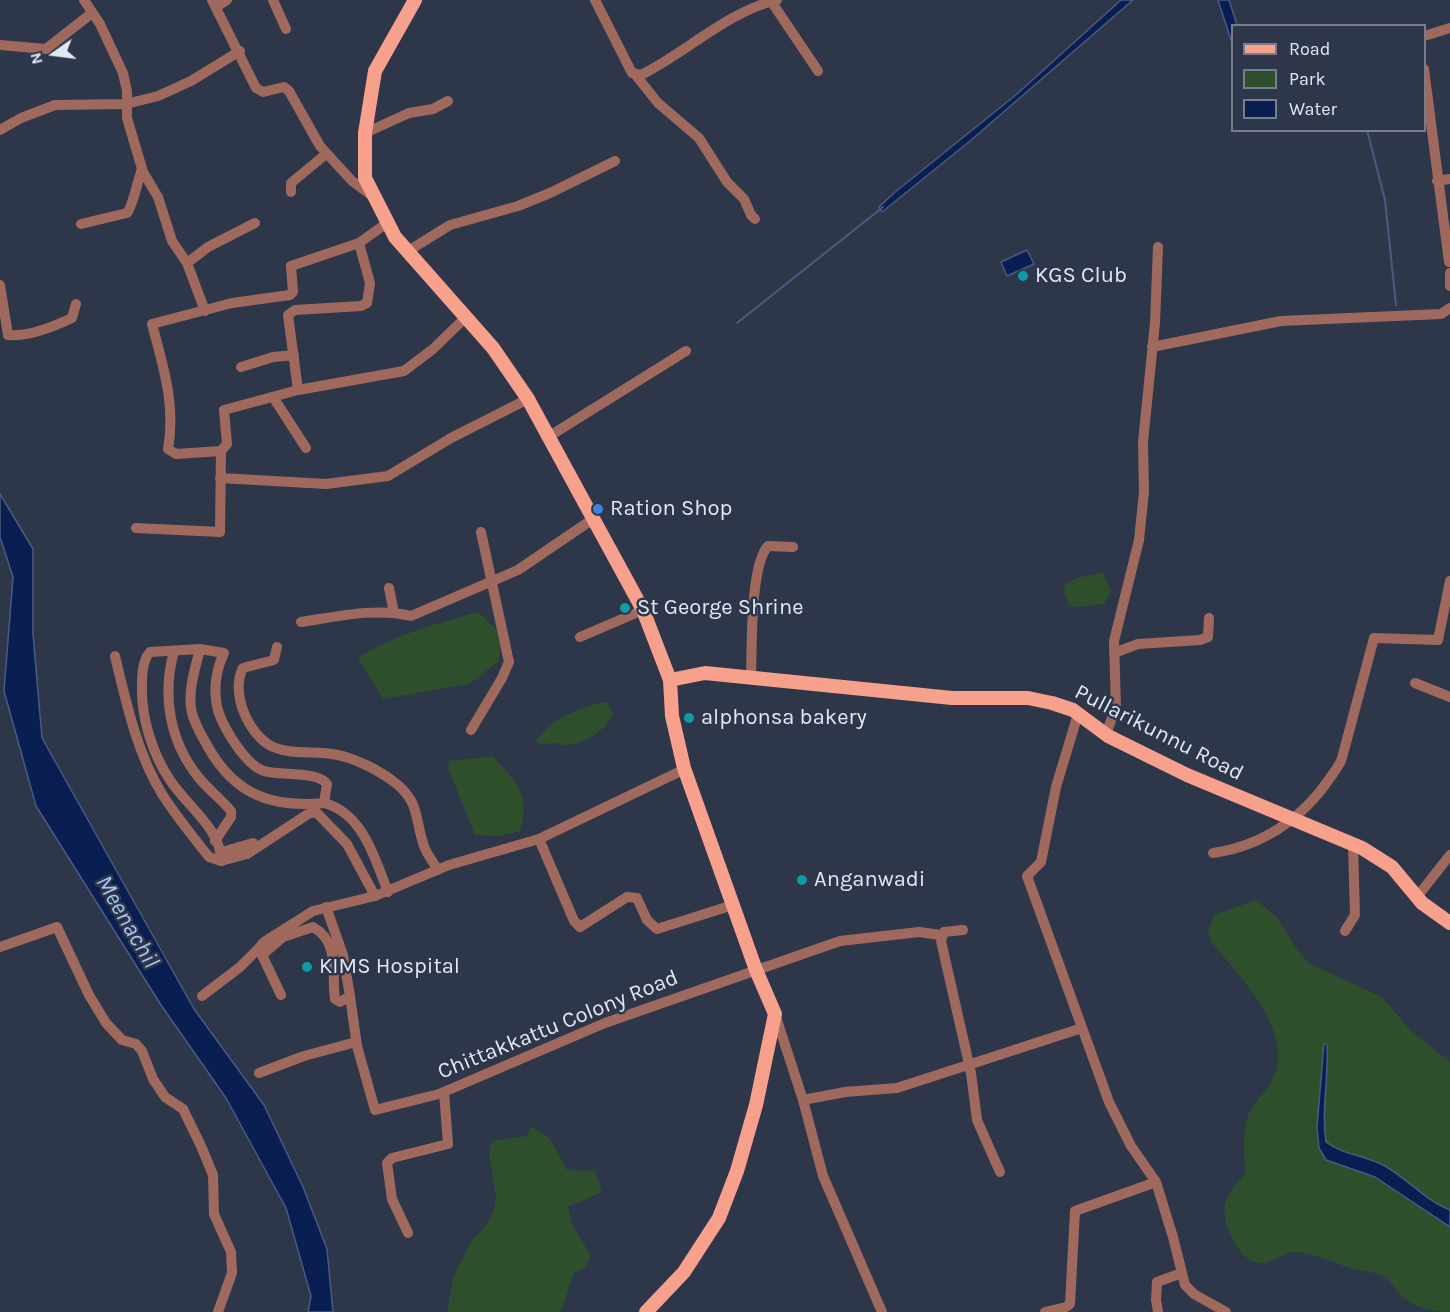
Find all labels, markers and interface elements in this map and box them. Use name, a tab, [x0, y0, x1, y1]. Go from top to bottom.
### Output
north arrow	[24, 24, 84, 84]
legend	[1231, 24, 1426, 132]
text: Road	[1289, 38, 1330, 60]
text: N	[25, 51, 47, 66]
text: Park	[1289, 68, 1326, 90]
text: Water	[1289, 98, 1337, 120]
place label: KGS Club	[1035, 263, 1127, 289]
marker: KGS Club	[1016, 269, 1030, 283]
place label: Ration Shop	[610, 496, 732, 522]
marker: Ration Shop	[591, 502, 605, 516]
place label: St George Shrine	[637, 595, 803, 621]
marker: St George Shrine	[618, 601, 632, 615]
street label: Pullarikunnu Road	[1070, 679, 1248, 787]
place label: alphonsa bakery	[701, 705, 867, 731]
marker: alphonsa bakery	[682, 711, 696, 725]
place label: Anganwadi	[814, 867, 925, 893]
water label: Meenachil	[89, 870, 165, 974]
marker: Anganwadi	[795, 873, 809, 887]
place label: KIMS Hospital	[319, 954, 460, 980]
marker: KIMS Hospital	[300, 960, 314, 974]
street label: Chittakkattu Colony Road	[434, 965, 682, 1085]

